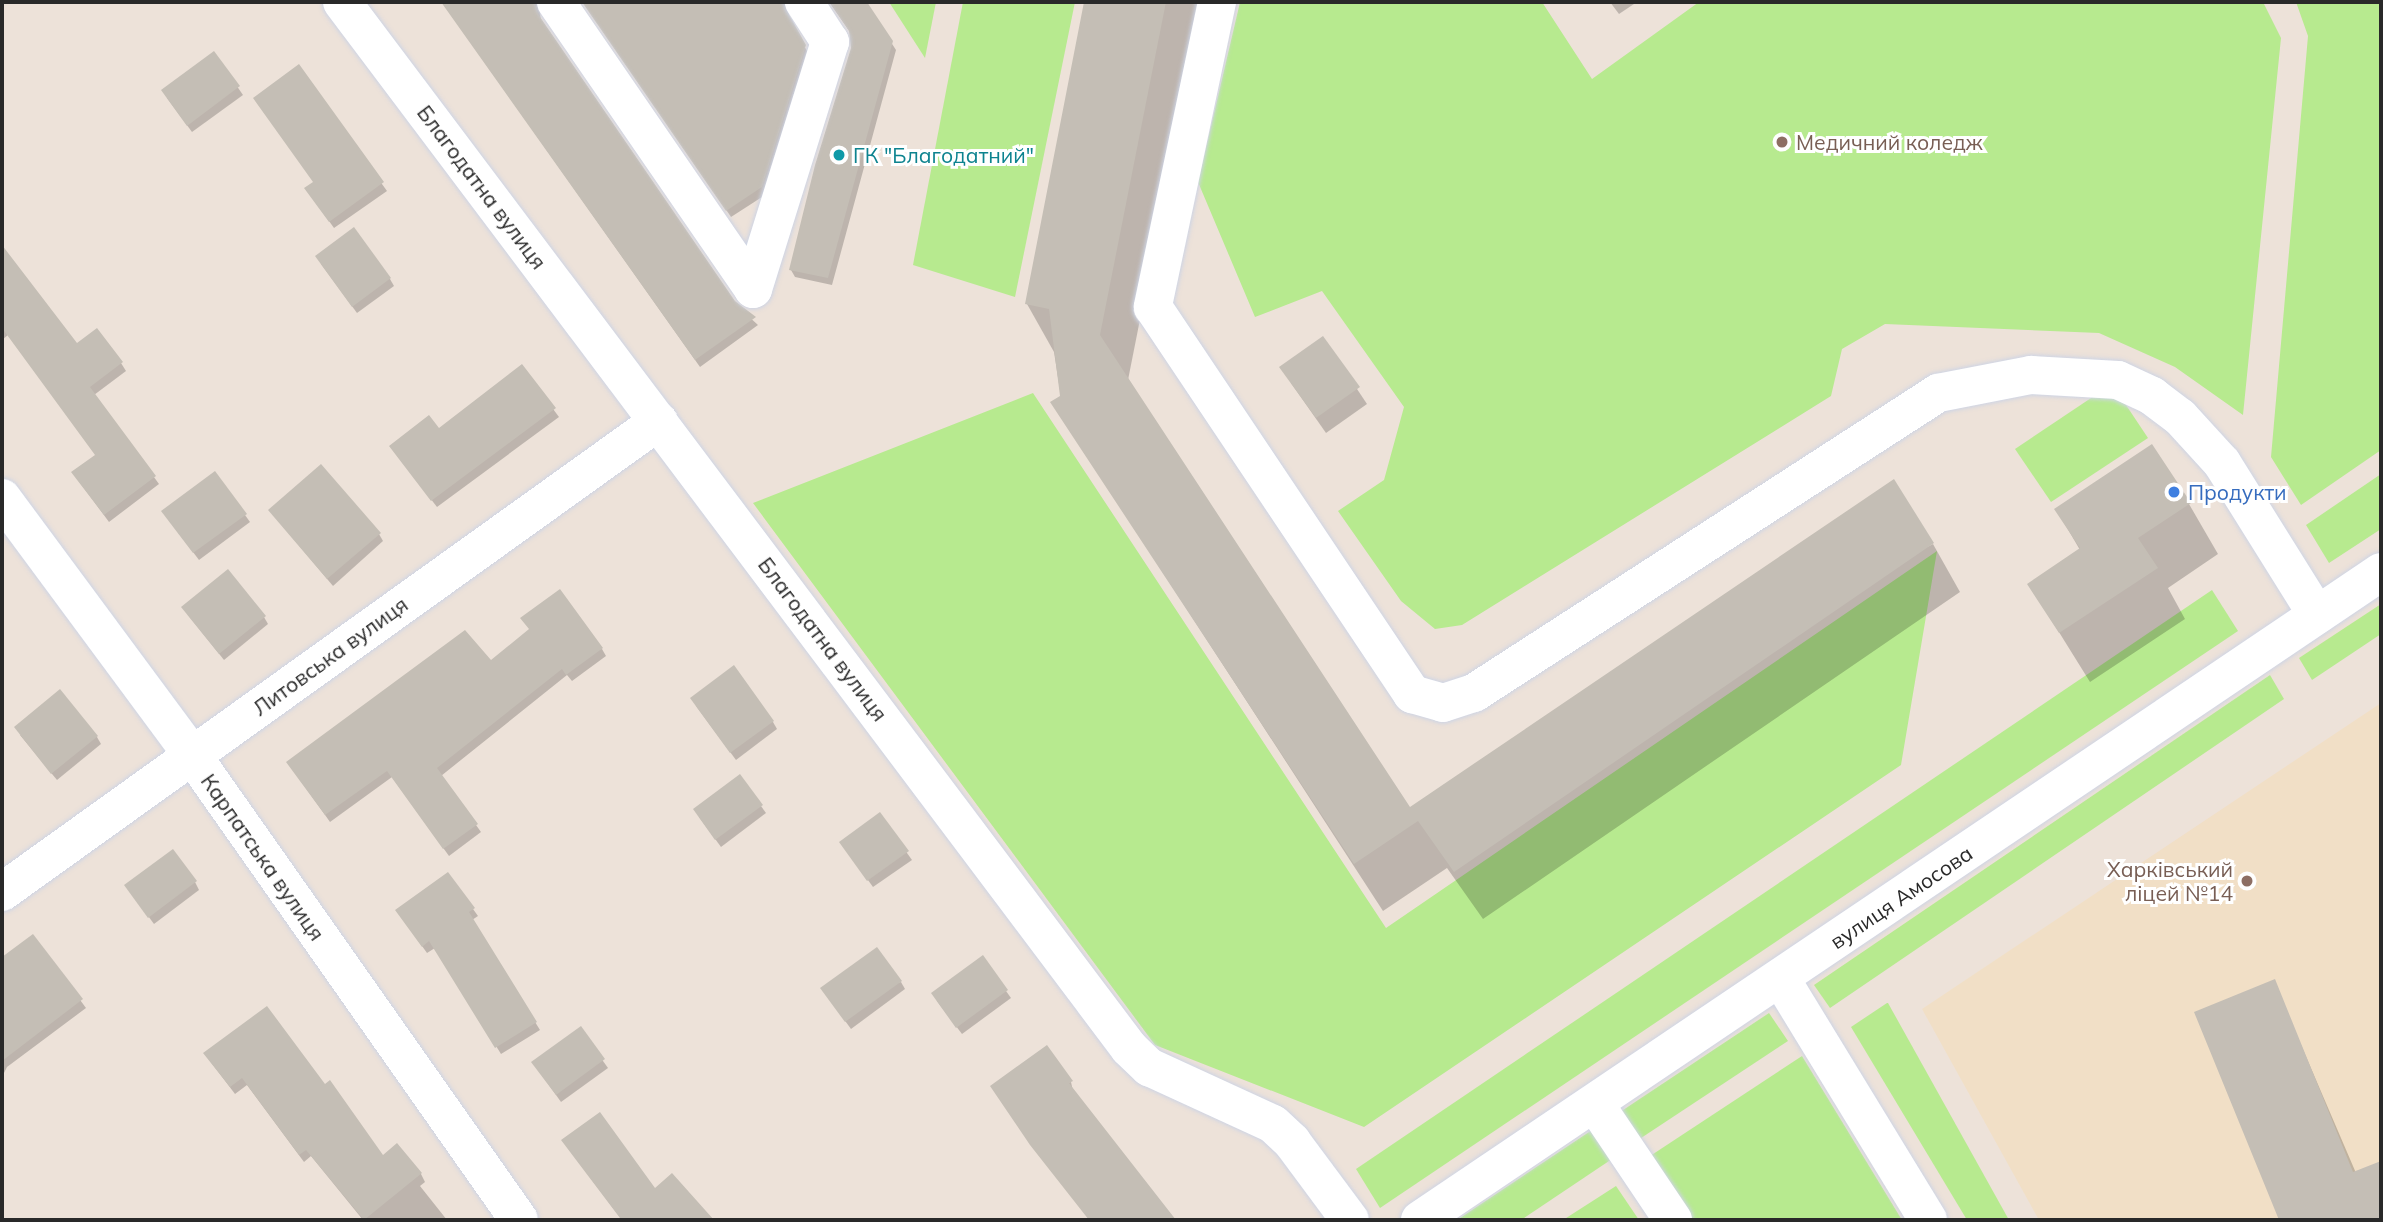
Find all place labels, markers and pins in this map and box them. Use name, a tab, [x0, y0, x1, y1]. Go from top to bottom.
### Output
place label: Медичний коледж	[1796, 129, 1983, 155]
marker: Медичний коледж	[1774, 134, 1790, 150]
place label: ГК "Благодатний"	[853, 142, 1034, 168]
marker: ГК "Благодатний"	[831, 147, 847, 163]
place label: Продукти	[2188, 479, 2287, 505]
marker: Продукти	[2166, 484, 2182, 500]
place label: Харківський ліцей №14	[2107, 856, 2233, 906]
marker: Харківський ліцей №14	[2239, 873, 2255, 889]

